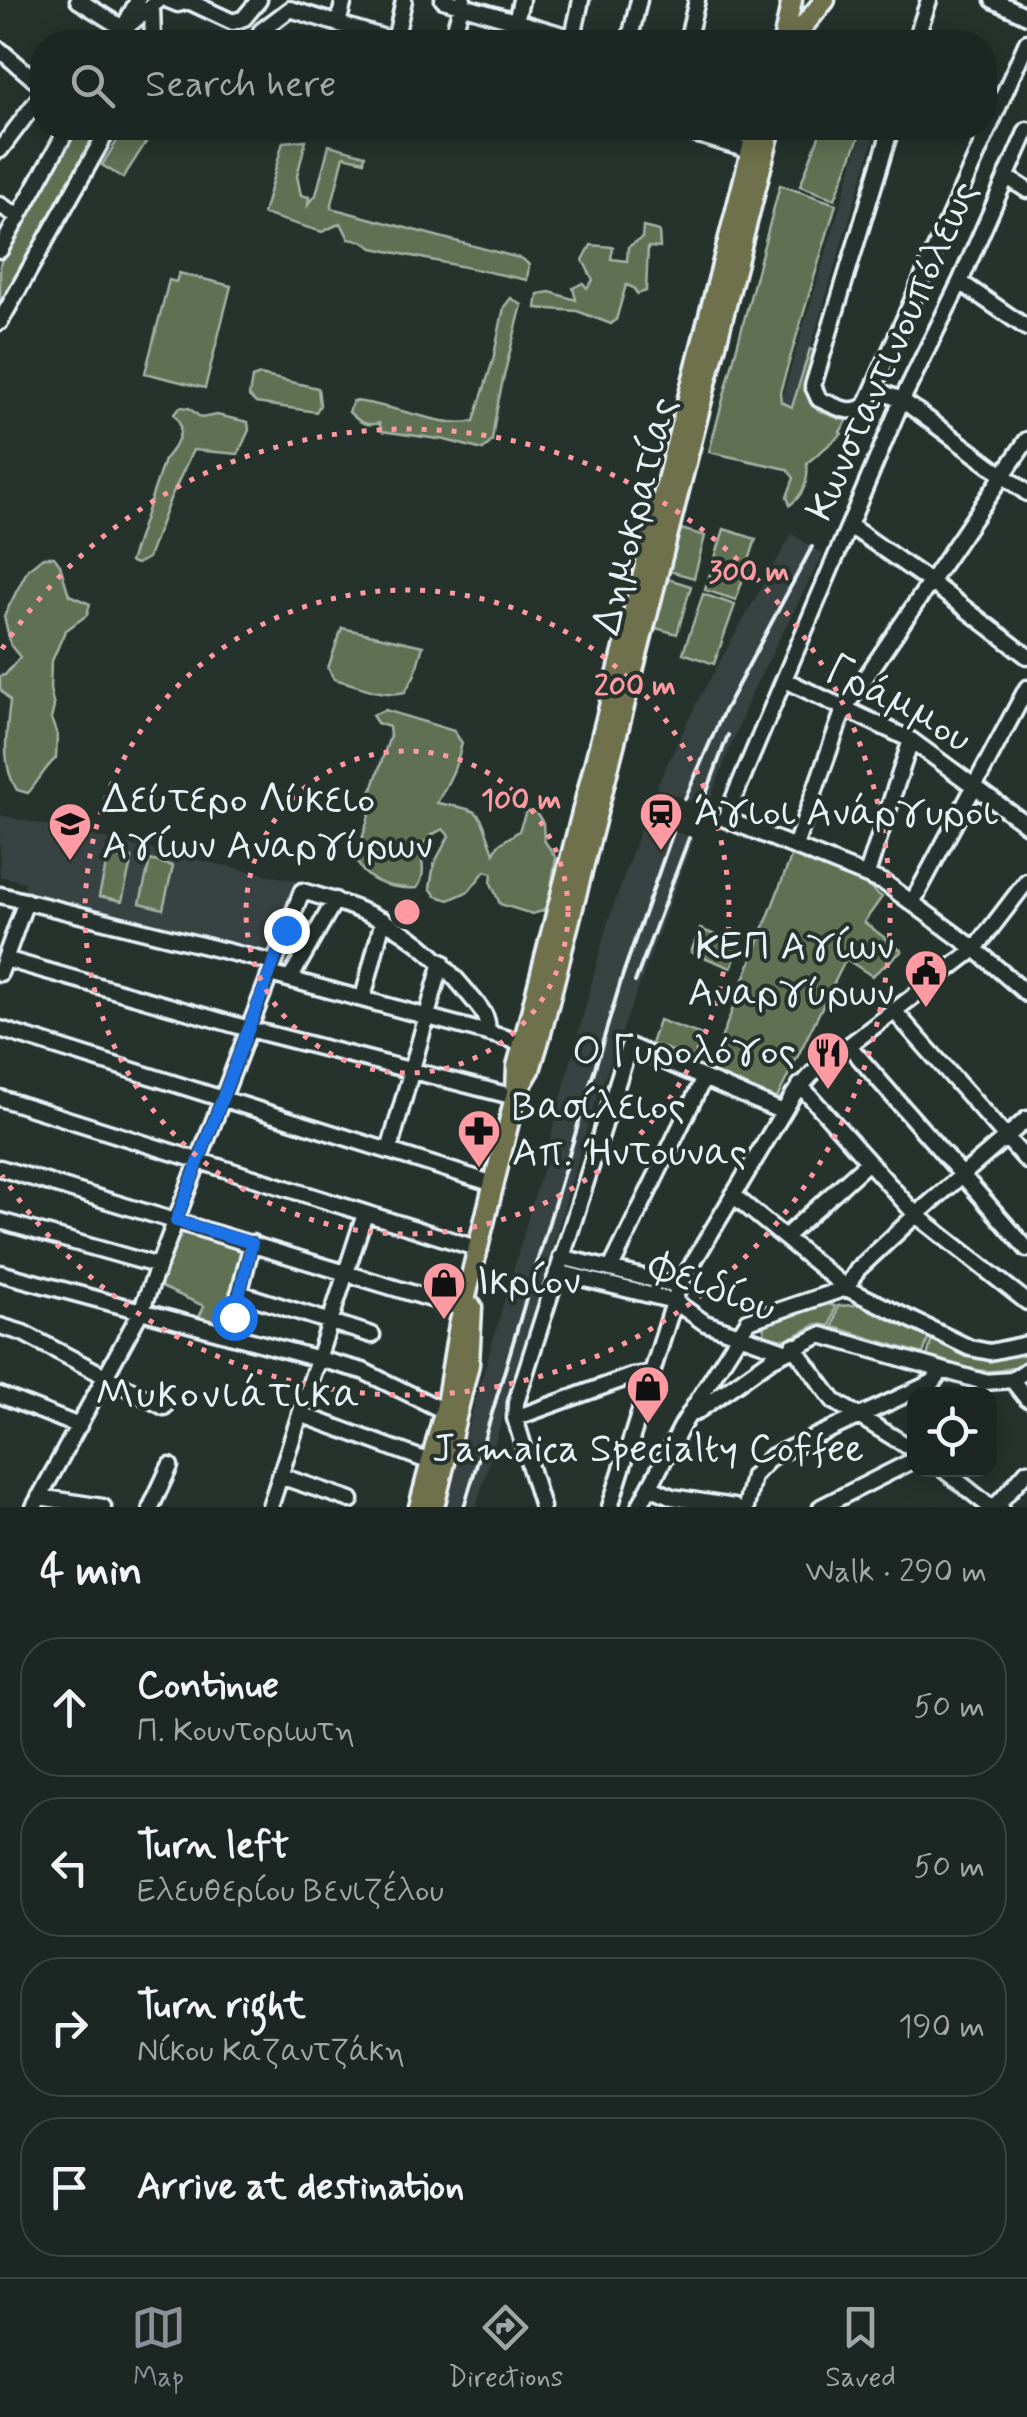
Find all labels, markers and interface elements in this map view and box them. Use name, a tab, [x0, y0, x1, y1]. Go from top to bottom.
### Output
search box	[30, 30, 997, 140]
icon: search	[65, 58, 120, 113]
text: Search here	[145, 61, 336, 110]
street label: Κωνσταντινουπόλεως	[795, 173, 991, 529]
street label: Δημοκρατίας	[581, 392, 691, 640]
text: 300 m	[709, 553, 789, 592]
street label: Γράμμου	[816, 644, 980, 766]
text: 200 m	[594, 667, 676, 706]
place label: Δεύτερο Λύκειο Αγίων Αναργύρων	[102, 775, 433, 873]
text: 100 m	[481, 781, 561, 820]
place label: Άγιοι Ανάργυροι	[694, 788, 998, 840]
station icon: Άγιοι Ανάργυροι	[638, 791, 684, 852]
school or university icon: Δεύτερο Λύκειο Αγίων Αναργύρων	[47, 801, 93, 862]
centre of rings	[389, 894, 425, 930]
route end	[264, 908, 310, 954]
place label: ΚΕΠ Αγίων Αναργύρων	[688, 922, 894, 1020]
public building icon: ΚΕΠ Αγίων Αναργύρων	[903, 948, 949, 1009]
place label: Ο Γυρολόγος	[572, 1027, 796, 1079]
restaurant icon: Ο Γυρολόγος	[805, 1030, 851, 1091]
place label: Βασίλειος Απ. Ήντουνας	[512, 1082, 747, 1180]
pharmacy icon: Βασίλειος Απ. Ήντουνας	[456, 1108, 502, 1169]
street label: Φειδίου	[639, 1239, 783, 1336]
place label: Ικρίον	[476, 1257, 581, 1309]
shop icon: Ικρίον	[421, 1260, 467, 1321]
route start	[212, 1295, 258, 1341]
shop icon: Jamaica Specialty Coffee	[625, 1364, 671, 1425]
district label: Μυκονιάτικα	[95, 1368, 363, 1423]
map controls	[907, 1387, 997, 1477]
button: locate	[907, 1387, 997, 1477]
place label: Jamaica Specialty Coffee	[432, 1424, 864, 1476]
text: 4 min	[40, 1545, 142, 1600]
text: Walk · 290 m	[805, 1551, 987, 1593]
text: Continue	[137, 1662, 279, 1711]
icon: ahead	[42, 1680, 97, 1735]
text: 50 m	[913, 1686, 985, 1728]
text: Π. Κουντοριωτη	[137, 1711, 355, 1753]
text: Turn left	[137, 1822, 289, 1871]
icon: left	[42, 1840, 97, 1895]
text: 50 m	[913, 1846, 985, 1888]
text: Ελευθερίου Βενιζέλου	[137, 1871, 444, 1913]
text: Turn right	[137, 1982, 306, 2031]
icon: right	[42, 2000, 97, 2055]
text: 190 m	[898, 2006, 985, 2048]
text: Νίκου Καζαντζάκη	[137, 2031, 405, 2073]
icon: arrive	[42, 2160, 97, 2215]
text: Arrive at destination	[137, 2163, 464, 2212]
tab: Map	[131, 2300, 186, 2397]
tab: Directions	[448, 2300, 563, 2397]
tab: Saved	[825, 2300, 896, 2397]

